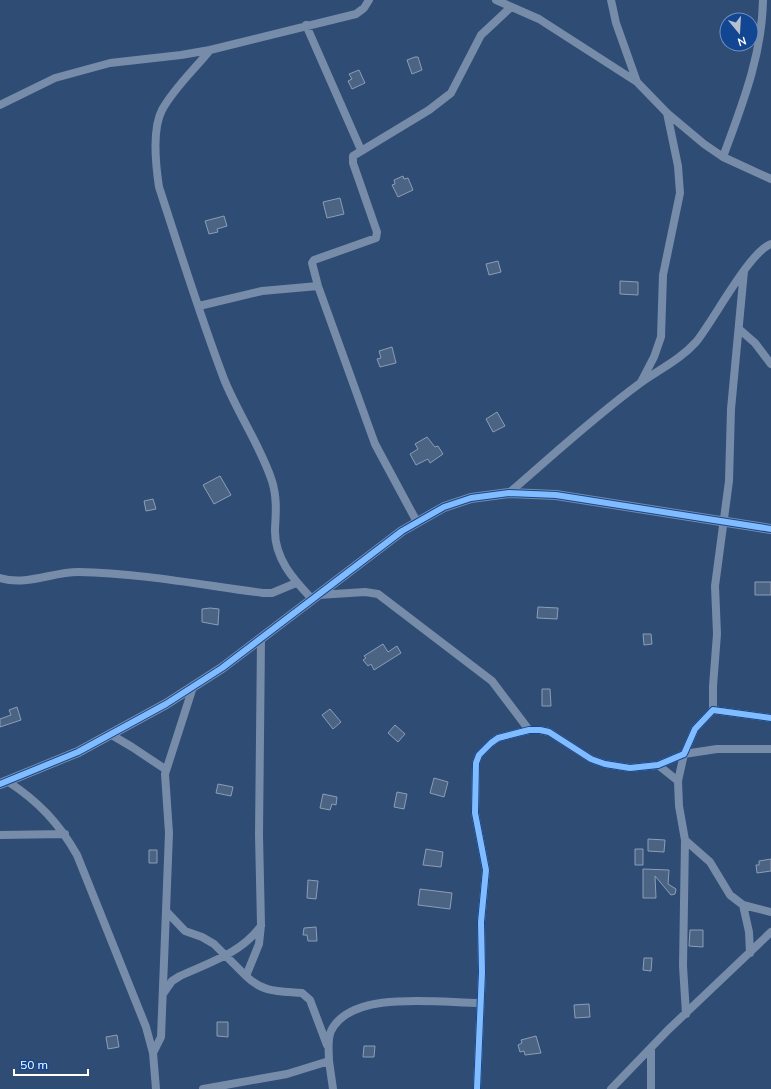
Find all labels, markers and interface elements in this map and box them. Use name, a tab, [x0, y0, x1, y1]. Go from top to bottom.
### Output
north arrow	[719, 12, 759, 52]
text: N	[736, 34, 748, 49]
scale bar	[14, 1051, 88, 1077]
text: 50 m	[20, 1057, 48, 1072]

